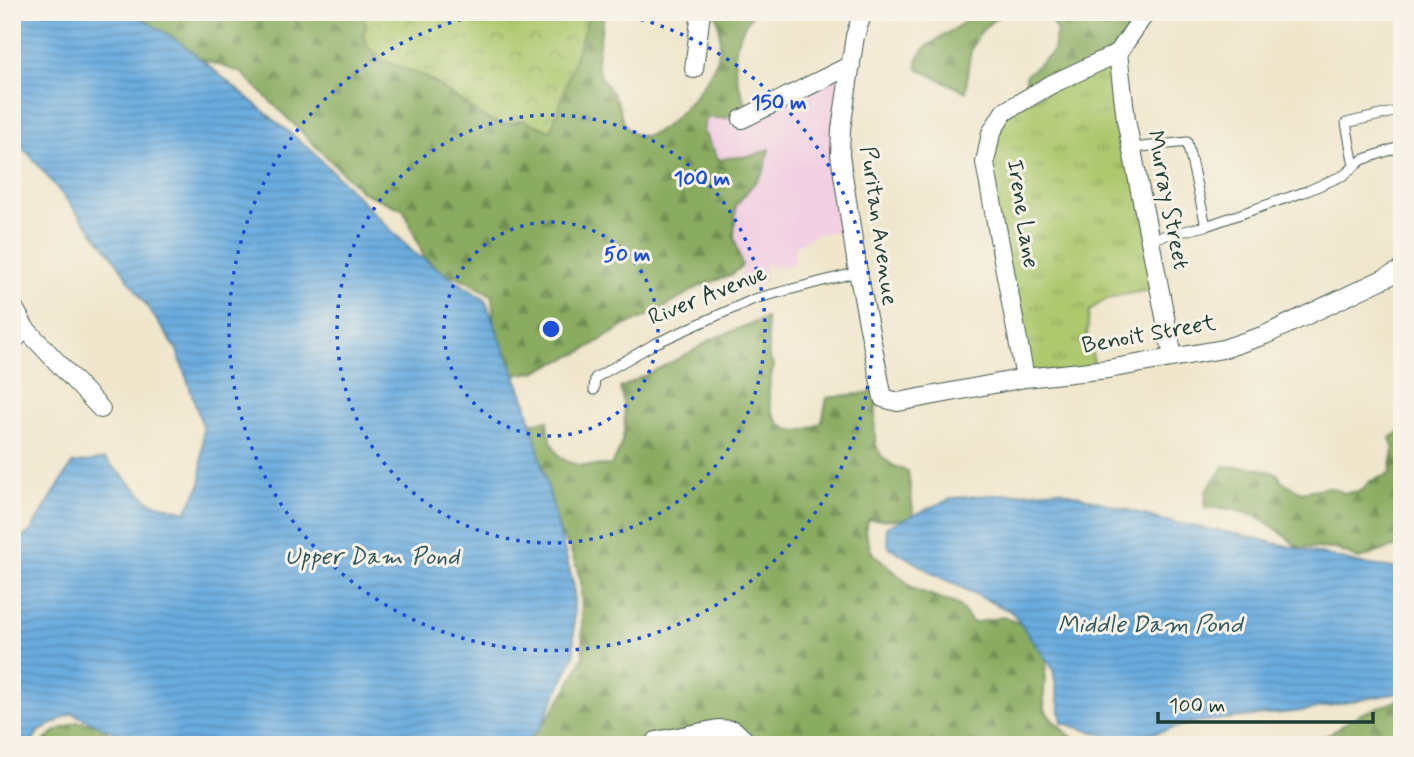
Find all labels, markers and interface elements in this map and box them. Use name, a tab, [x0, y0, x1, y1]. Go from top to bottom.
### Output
text: 150 m	[751, 89, 807, 117]
street label: Murray Street	[1139, 128, 1195, 272]
street label: Puritan Avenue	[852, 144, 904, 308]
street label: Irene Lane	[999, 157, 1045, 271]
text: 100 m	[674, 165, 730, 193]
text: 50 m	[604, 241, 651, 269]
street label: River Avenue	[644, 259, 772, 333]
street label: Benoit Street	[1080, 308, 1219, 362]
centre of rings	[539, 317, 563, 341]
water label: Upper Dam Pond	[285, 542, 461, 573]
water label: Middle Dam Pond	[1057, 610, 1245, 641]
scale bar	[1158, 680, 1374, 724]
text: 100 m	[1169, 692, 1225, 720]

